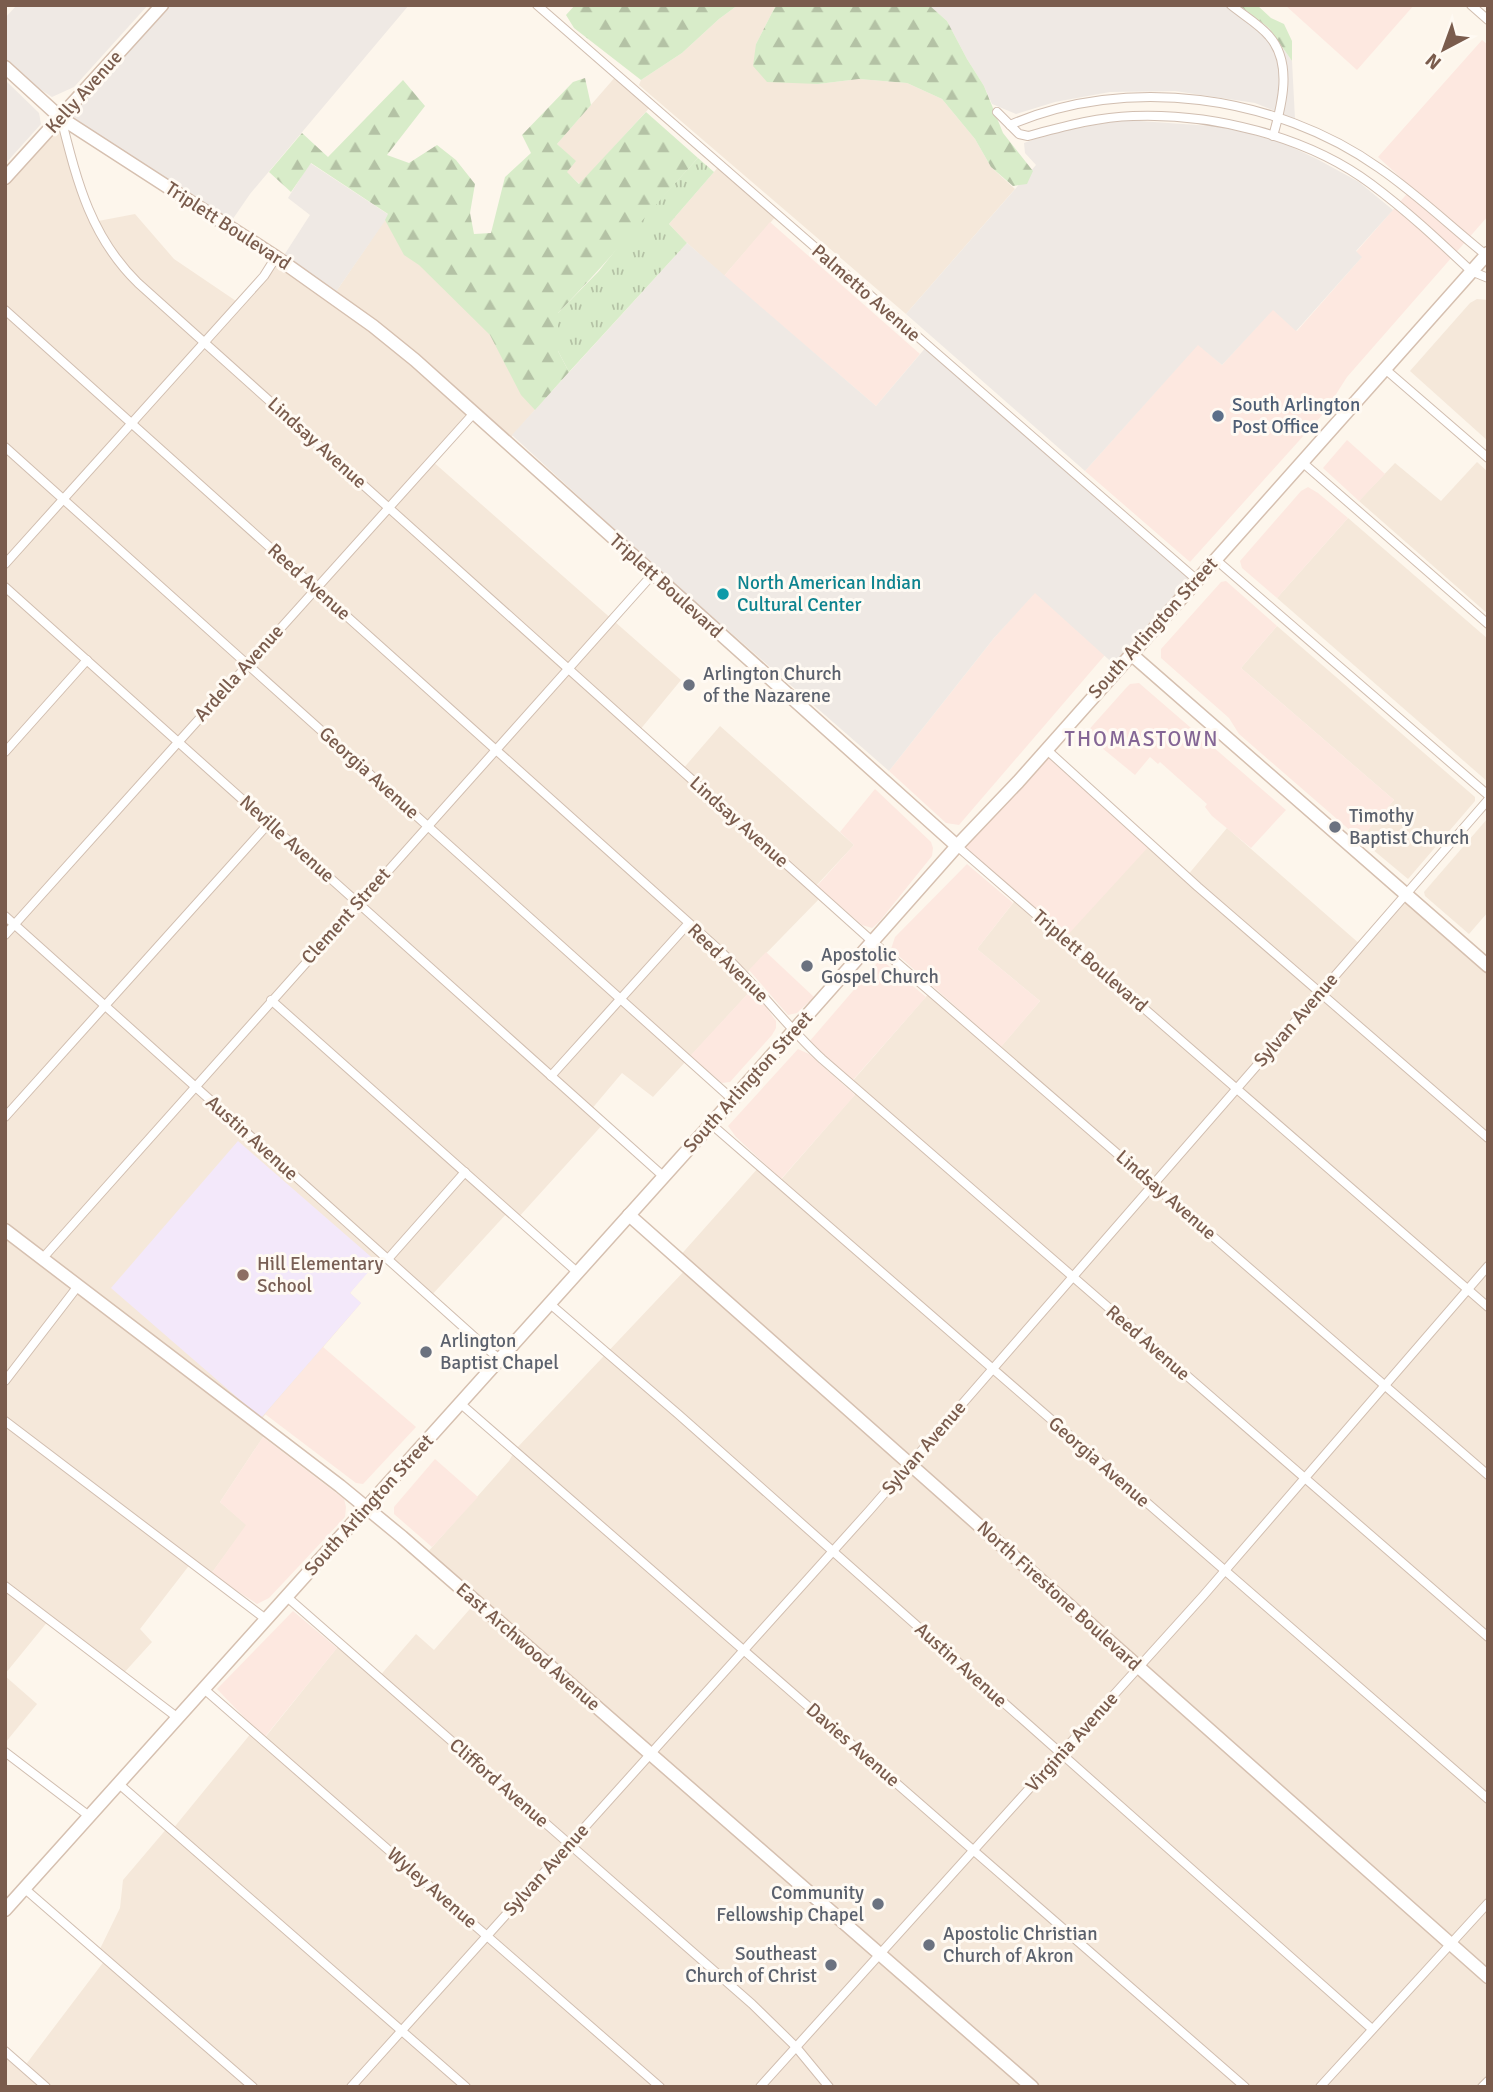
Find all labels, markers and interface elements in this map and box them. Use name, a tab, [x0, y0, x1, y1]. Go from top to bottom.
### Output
north arrow	[1409, 14, 1479, 84]
street label: Kelly Avenue	[40, 45, 128, 139]
text: N	[1421, 48, 1446, 74]
street label: Triplett Boulevard	[161, 176, 295, 276]
street label: Palmetto Avenue	[806, 239, 926, 347]
street label: Lindsay Avenue	[262, 392, 372, 494]
place label: South Arlington Post Office	[1232, 393, 1360, 439]
marker: South Arlington Post Office	[1210, 408, 1226, 424]
street label: Triplett Boulevard	[604, 529, 728, 643]
street label: Reed Avenue	[262, 538, 356, 626]
street label: South Arlington Street	[1083, 552, 1223, 704]
place label: North American Indian Cultural Center	[737, 571, 921, 617]
marker: North American Indian Cultural Center	[715, 586, 731, 602]
street label: Ardella Avenue	[189, 620, 289, 726]
place label: Arlington Church of the Nazarene	[703, 662, 842, 708]
marker: Arlington Church of the Nazarene	[681, 677, 697, 693]
street label: Georgia Avenue	[314, 722, 424, 824]
district label: THOMASTOWN	[1065, 726, 1219, 752]
street label: Lindsay Avenue	[684, 771, 794, 873]
street label: Neville Avenue	[235, 790, 339, 888]
place label: Timothy Baptist Church	[1349, 804, 1469, 850]
marker: Timothy Baptist Church	[1327, 819, 1343, 835]
street label: Clement Street	[296, 862, 396, 969]
street label: Triplett Boulevard	[1027, 904, 1153, 1018]
street label: Reed Avenue	[682, 918, 774, 1008]
place label: Apostolic Gospel Church	[821, 943, 939, 989]
marker: Apostolic Gospel Church	[799, 958, 815, 974]
street label: Sylvan Avenue	[1249, 968, 1343, 1072]
street label: South Arlington Street	[678, 1006, 818, 1158]
street label: Austin Avenue	[201, 1090, 303, 1186]
street label: Lindsay Avenue	[1111, 1145, 1221, 1245]
place label: Hill Elementary School	[257, 1252, 384, 1298]
marker: Hill Elementary School	[235, 1267, 251, 1283]
street label: Reed Avenue	[1101, 1300, 1195, 1386]
place label: Arlington Baptist Chapel	[440, 1329, 559, 1375]
marker: Arlington Baptist Chapel	[418, 1344, 434, 1360]
street label: Sylvan Avenue	[877, 1396, 971, 1500]
street label: Georgia Avenue	[1043, 1411, 1155, 1513]
street label: South Arlington Street	[299, 1429, 439, 1581]
street label: North Firestone Boulevard	[972, 1516, 1146, 1676]
street label: East Archwood Avenue	[451, 1578, 605, 1716]
street label: Austin Avenue	[910, 1617, 1012, 1713]
street label: Virginia Avenue	[1021, 1687, 1123, 1797]
street label: Davies Avenue	[801, 1698, 905, 1792]
street label: Clifford Avenue	[444, 1733, 554, 1833]
street label: Sylvan Avenue	[498, 1819, 594, 1921]
street label: Wyley Avenue	[382, 1842, 482, 1934]
place label: Community Fellowship Chapel	[716, 1881, 864, 1927]
marker: Community Fellowship Chapel	[870, 1896, 886, 1912]
place label: Apostolic Christian Church of Akron	[943, 1922, 1098, 1968]
marker: Apostolic Christian Church of Akron	[921, 1937, 937, 1953]
place label: Southeast Church of Christ	[685, 1942, 817, 1988]
marker: Southeast Church of Christ	[823, 1957, 839, 1973]

